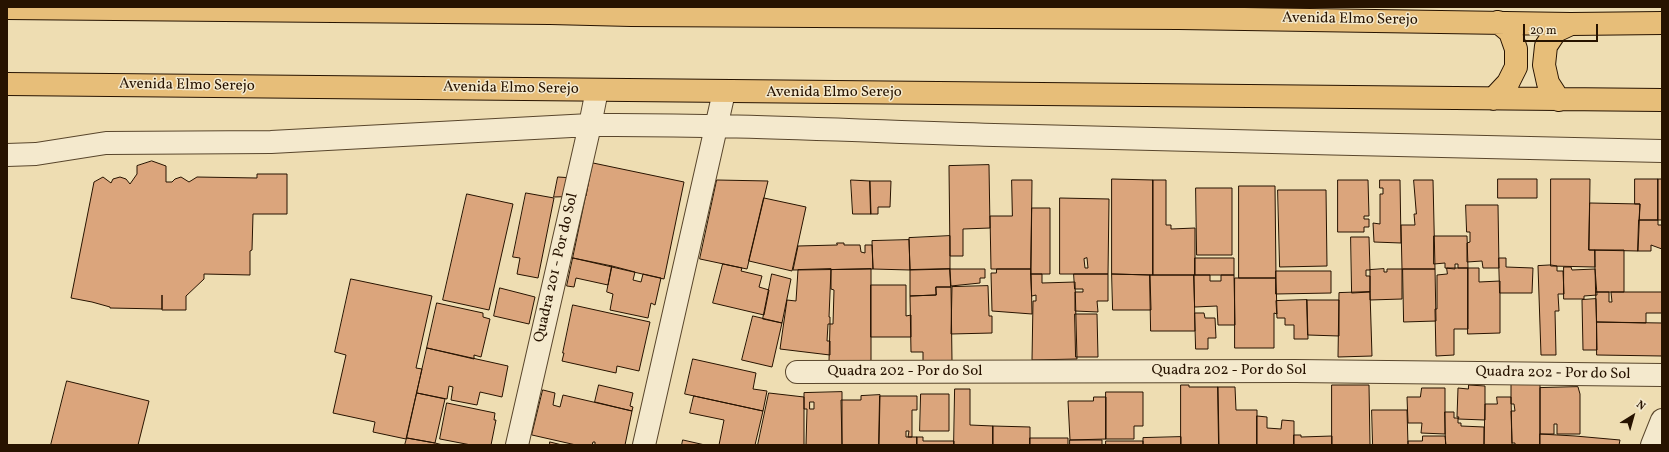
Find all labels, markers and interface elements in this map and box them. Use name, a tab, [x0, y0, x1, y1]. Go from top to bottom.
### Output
street label: Avenida Elmo Serejo	[1282, 10, 1418, 30]
scale bar	[1525, 16, 1600, 42]
text: 20 m	[1530, 23, 1557, 39]
street label: Avenida Elmo Serejo	[119, 76, 255, 96]
street label: Avenida Elmo Serejo	[443, 79, 579, 99]
street label: Avenida Elmo Serejo	[766, 84, 902, 102]
street label: Quadra 201 - Por do Sol	[531, 192, 583, 344]
street label: Quadra 202 - Por do Sol	[1151, 362, 1307, 380]
street label: Quadra 202 - Por do Sol	[827, 363, 983, 381]
street label: Quadra 202 - Por do Sol	[1475, 364, 1631, 384]
north arrow	[1613, 396, 1653, 436]
text: N	[1633, 398, 1648, 414]

